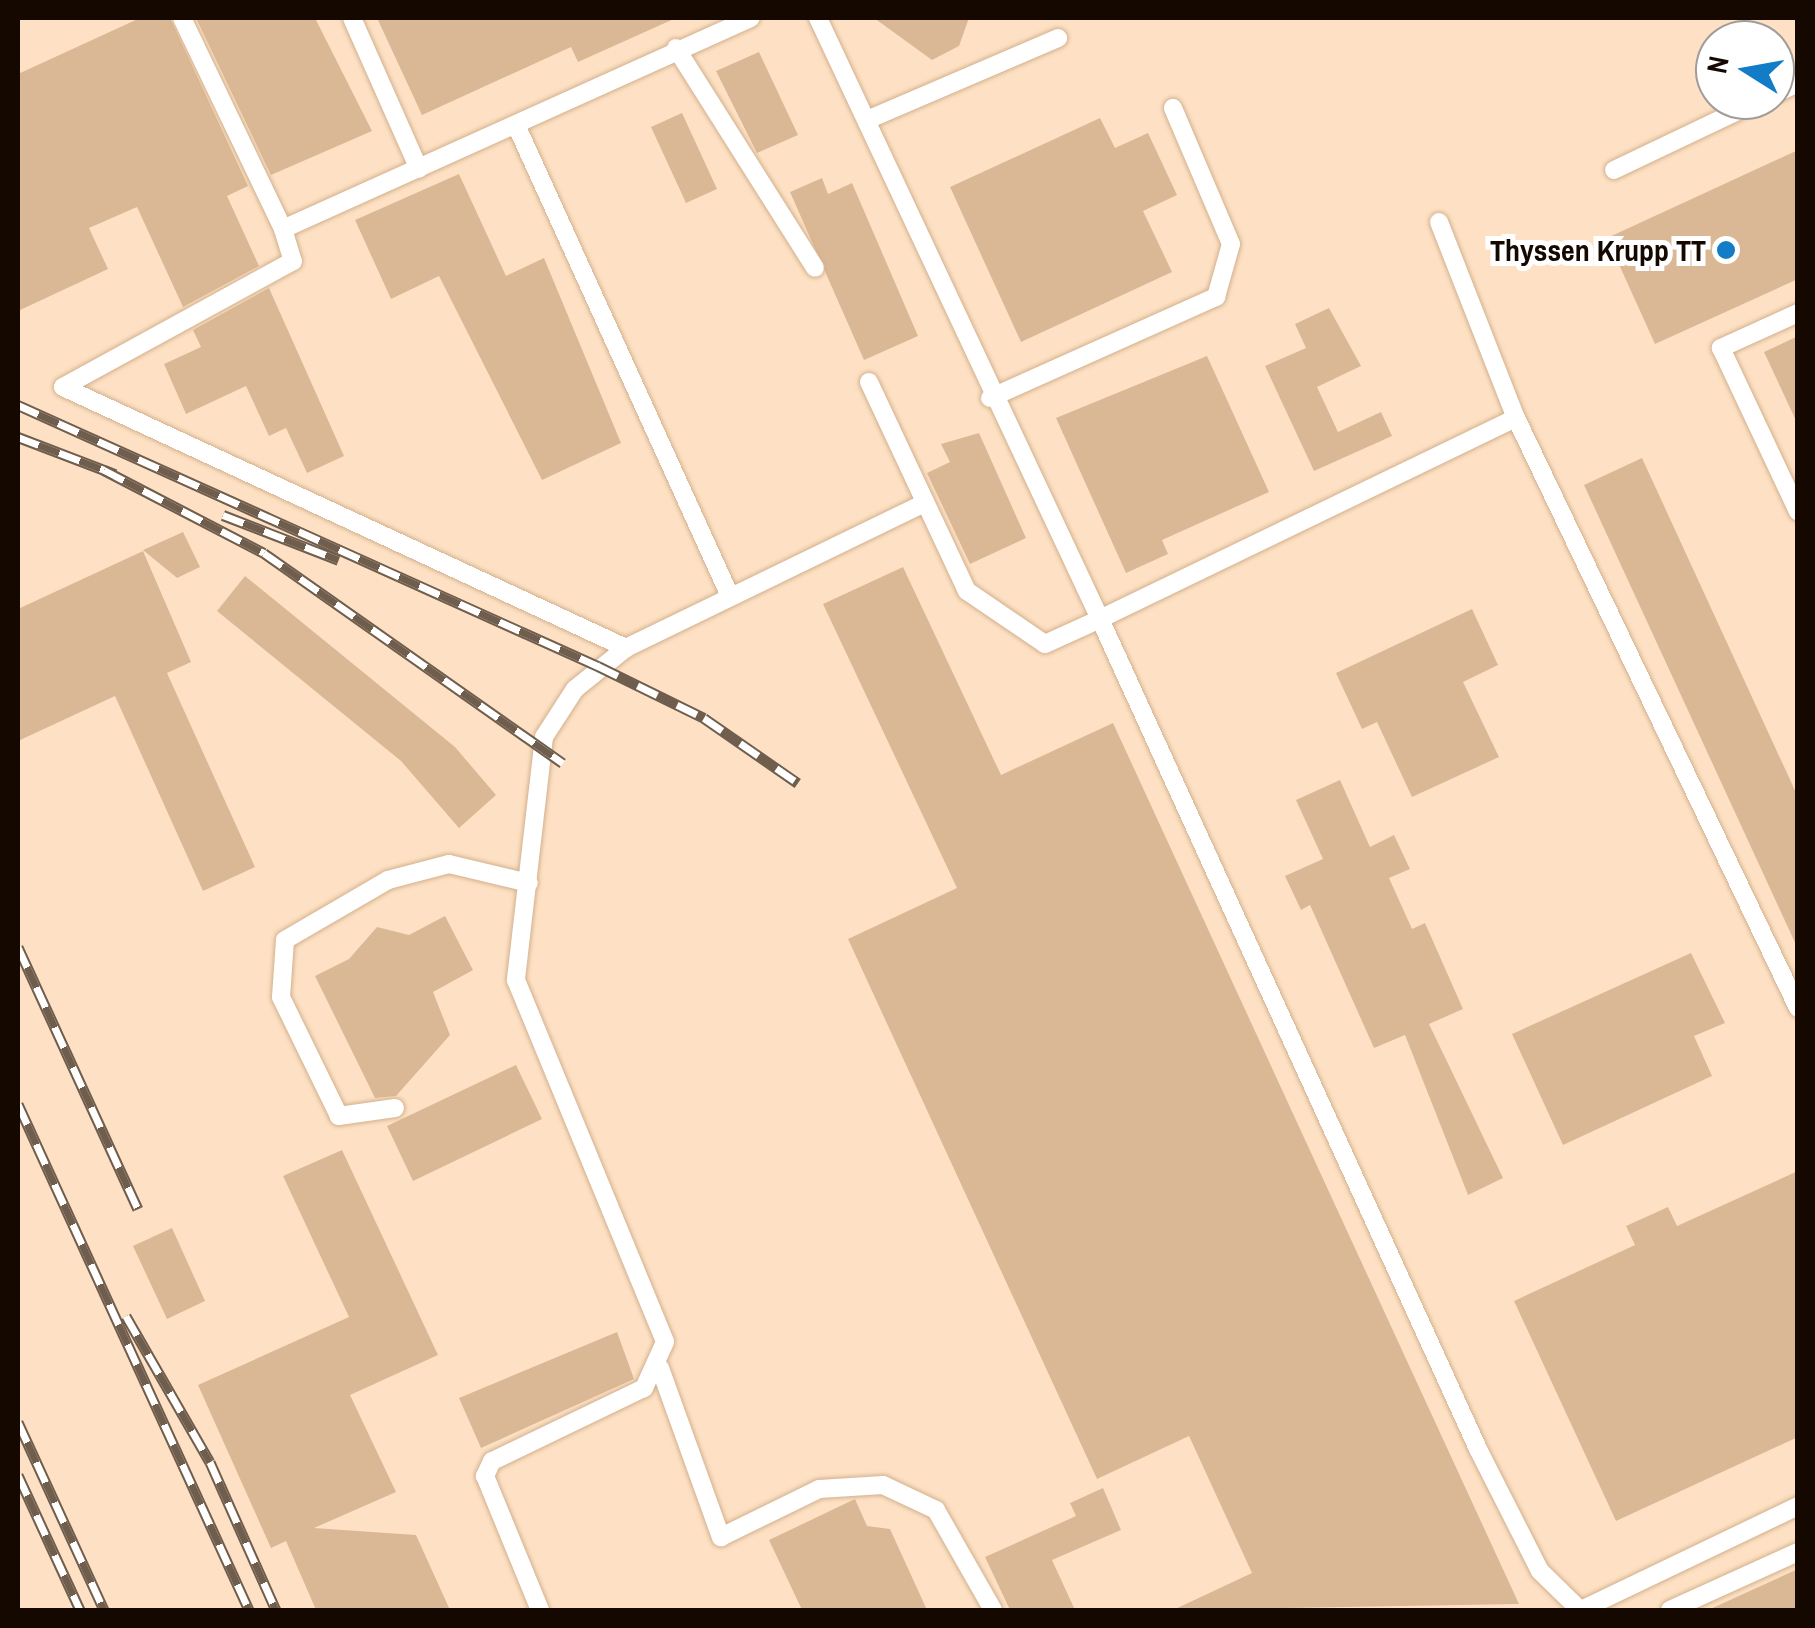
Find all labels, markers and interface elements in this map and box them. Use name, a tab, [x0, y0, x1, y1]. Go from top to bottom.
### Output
north arrow	[1695, 20, 1795, 120]
text: N	[1697, 53, 1738, 76]
place label: Thyssen Krupp TT	[1490, 232, 1706, 268]
marker: Thyssen Krupp TT	[1715, 239, 1737, 261]

